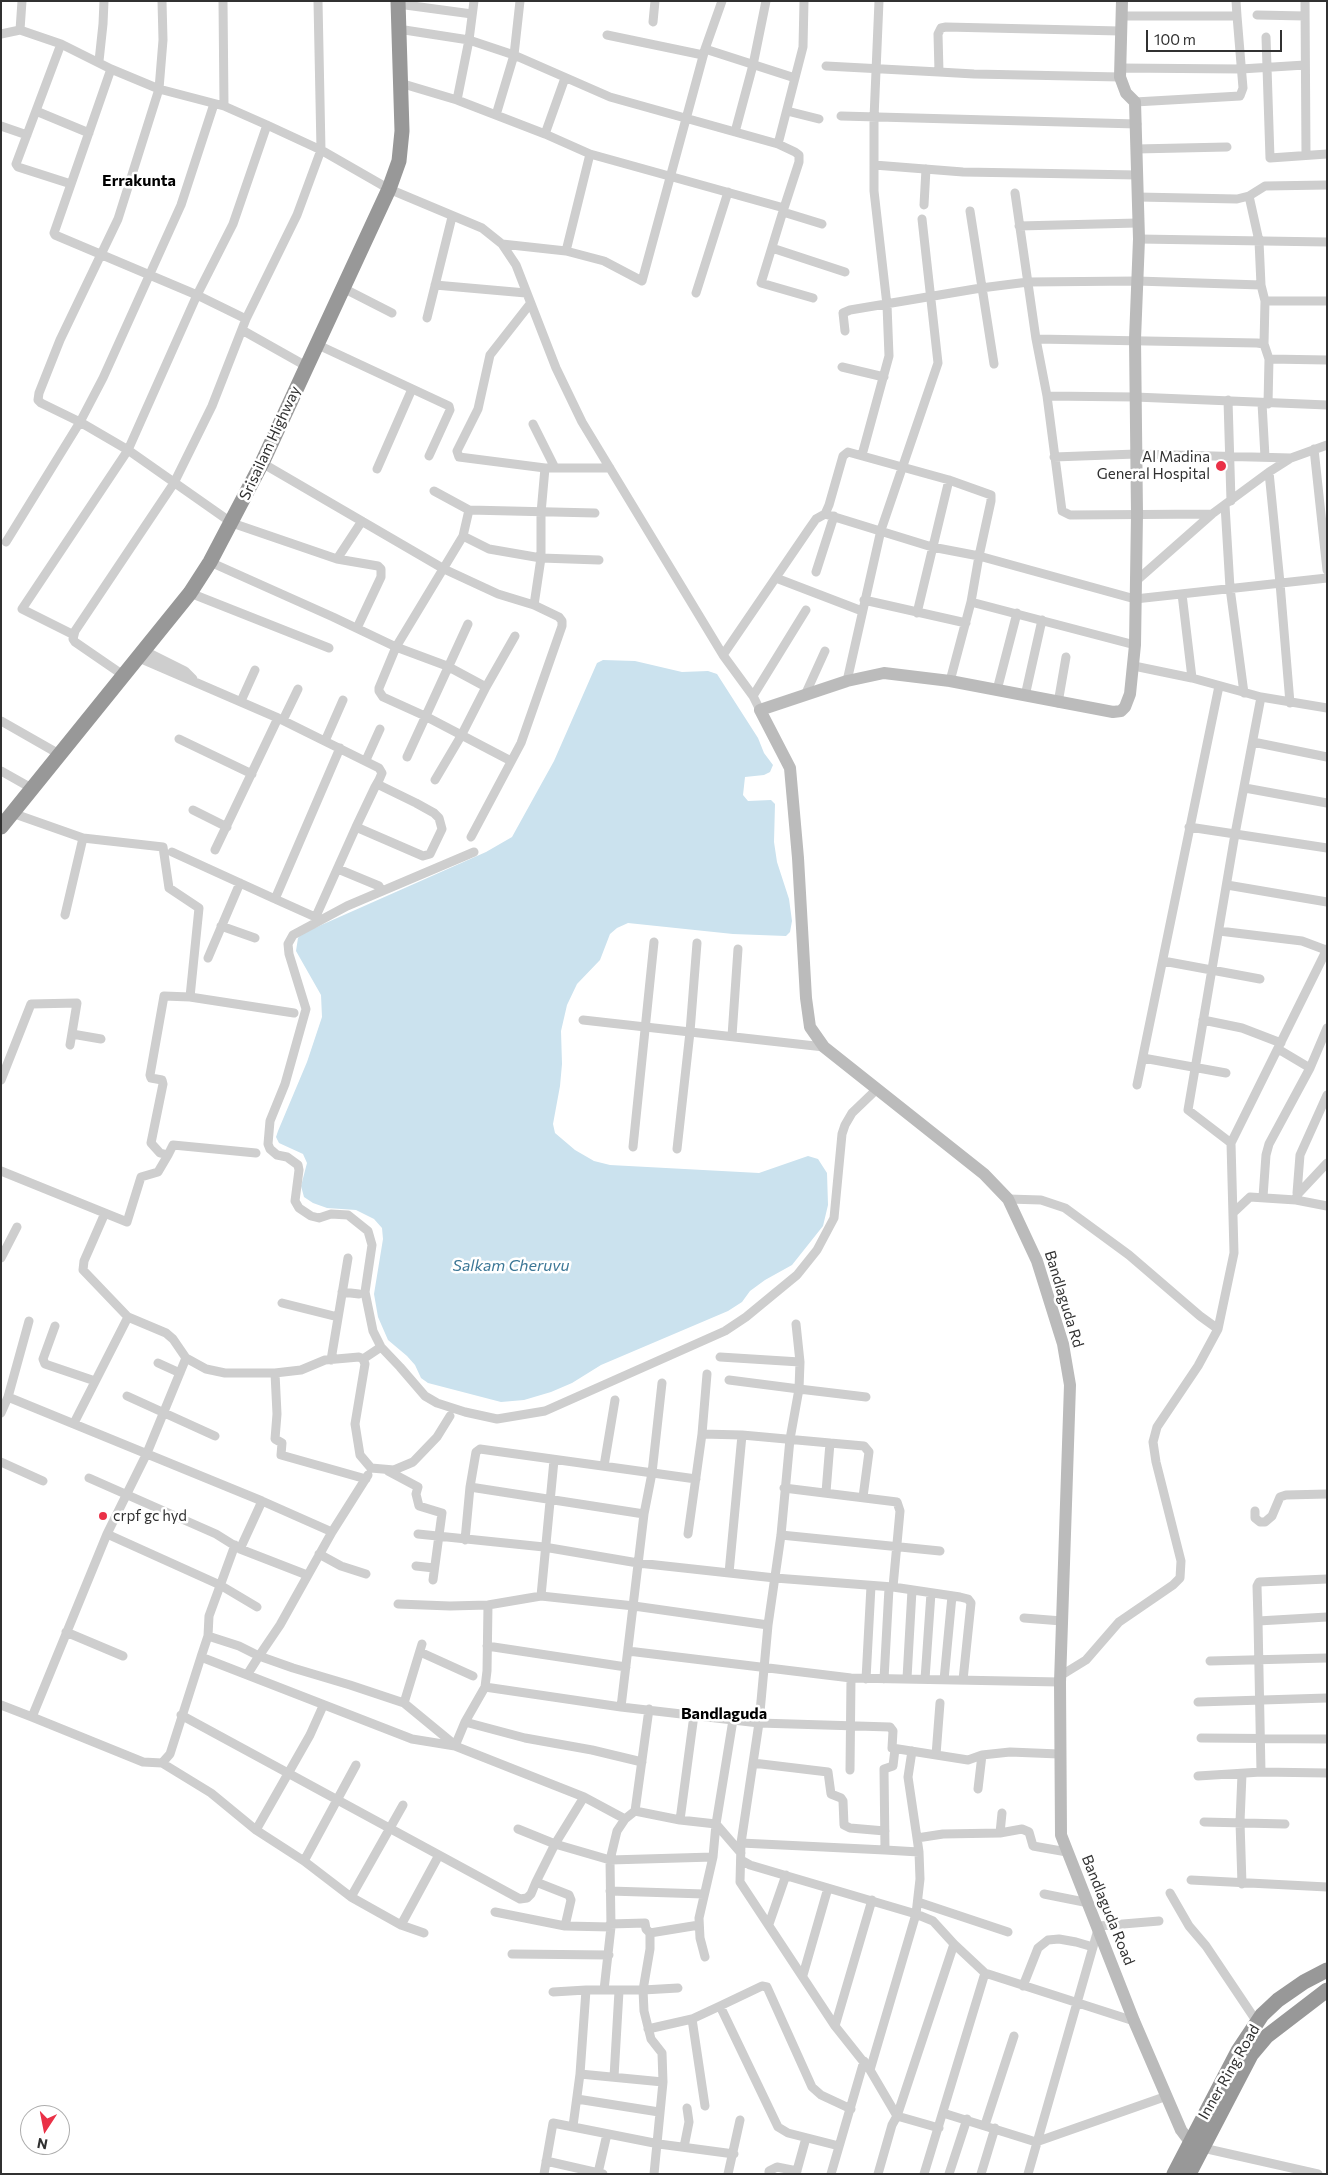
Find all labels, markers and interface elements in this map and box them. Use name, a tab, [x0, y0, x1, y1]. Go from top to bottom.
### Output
scale bar	[1148, 20, 1284, 52]
text: 100 m	[1154, 30, 1196, 48]
district label: Errakunta	[102, 171, 176, 191]
street label: Srisailam Highway	[236, 383, 304, 503]
place label: Al Madina General Hospital	[1097, 448, 1210, 483]
marker: Al Madina General Hospital	[1214, 459, 1228, 473]
street label: Bandlaguda Rd	[1041, 1248, 1087, 1350]
water label: Salkam Cheruvu	[453, 1256, 569, 1276]
place label: crpf gc hyd	[113, 1507, 187, 1525]
marker: crpf gc hyd	[97, 1510, 109, 1522]
district label: Bandlaguda	[681, 1704, 767, 1724]
street label: Bandlaguda Road	[1078, 1852, 1138, 1968]
street label: Inner Ring Road	[1195, 2021, 1263, 2123]
north arrow	[20, 2105, 70, 2155]
text: N	[35, 2135, 49, 2154]

